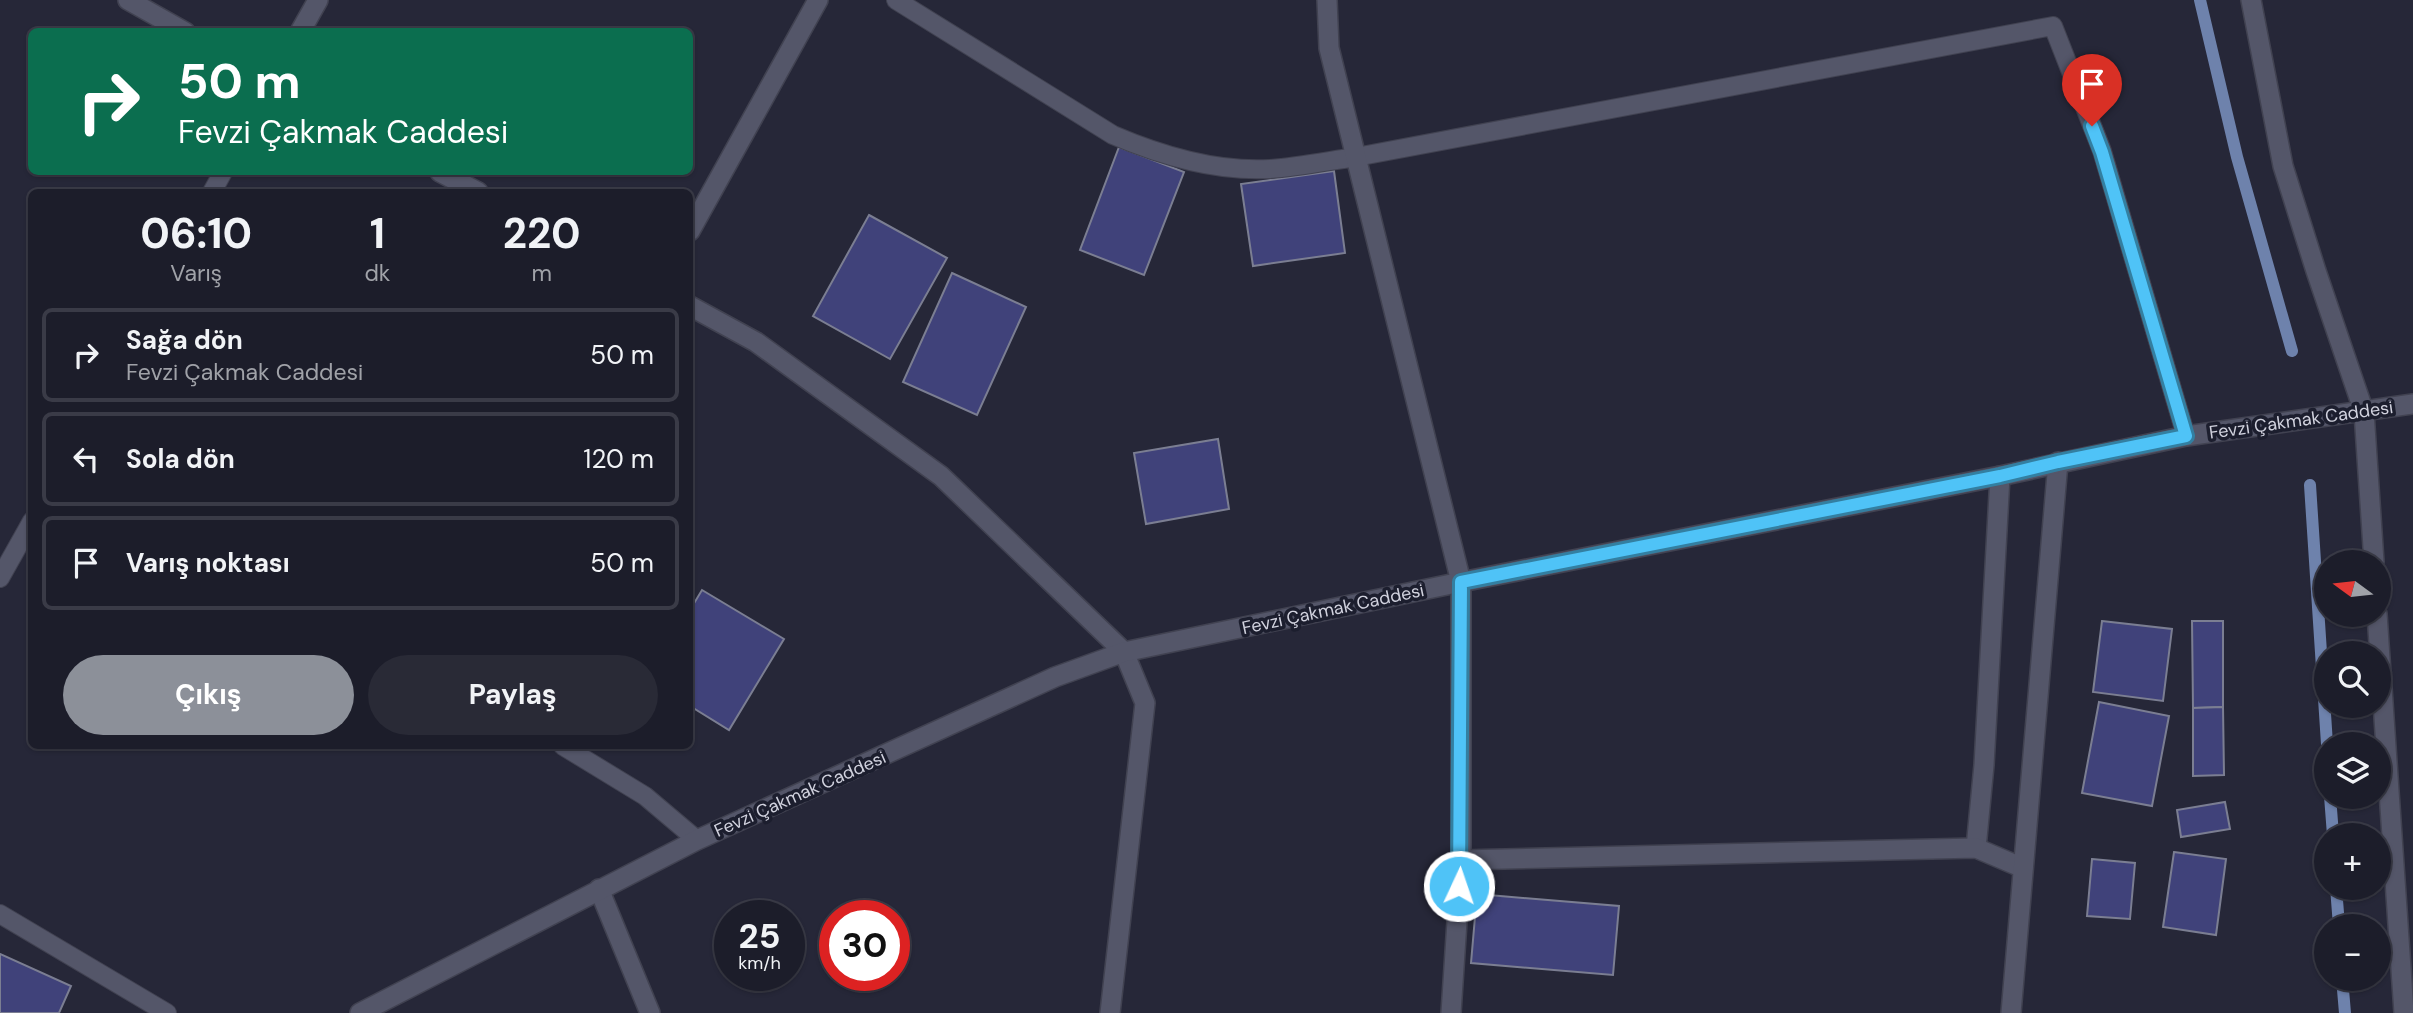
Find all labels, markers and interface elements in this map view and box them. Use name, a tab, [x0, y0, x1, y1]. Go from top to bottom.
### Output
text: 50 m	[178, 49, 301, 113]
pin	[2062, 54, 2122, 126]
icon: right	[63, 56, 154, 147]
icon: arrive	[2073, 65, 2111, 103]
text: Fevzi Çakmak Caddesi	[178, 111, 508, 153]
text: 06:10	[140, 206, 252, 261]
text: 1	[370, 206, 385, 261]
text: 220	[503, 206, 581, 261]
text: Varış	[170, 258, 222, 288]
text: dk	[364, 258, 390, 288]
text: m	[531, 258, 552, 288]
text: Sağa dön	[126, 323, 243, 357]
icon: right	[67, 336, 105, 374]
text: 50 m	[590, 338, 654, 372]
text: Fevzi Çakmak Caddesi	[126, 357, 363, 387]
street label: Fevzi Çakmak Caddesi	[2207, 395, 2395, 445]
icon: left	[67, 440, 105, 478]
text: Sola dön	[126, 442, 235, 476]
text: 120 m	[583, 442, 654, 476]
icon: arrive	[67, 544, 105, 582]
text: Varış noktası	[126, 546, 290, 580]
text: 50 m	[590, 546, 654, 580]
north arrow	[2314, 550, 2390, 626]
map controls	[2314, 550, 2391, 991]
street label: Fevzi Çakmak Caddesi	[1240, 578, 1426, 640]
button: search	[2314, 641, 2391, 718]
button: Çıkış	[63, 655, 354, 735]
button: Paylaş	[368, 655, 658, 735]
button: layers	[2314, 732, 2391, 809]
street label: Fevzi Çakmak Caddesi	[710, 745, 890, 843]
button: +	[2314, 823, 2391, 900]
position arrow	[1422, 849, 1496, 923]
speed limit sign: 30	[819, 900, 910, 991]
text: 25	[739, 913, 780, 959]
button: −	[2314, 914, 2391, 991]
text: km/h	[738, 951, 781, 975]

